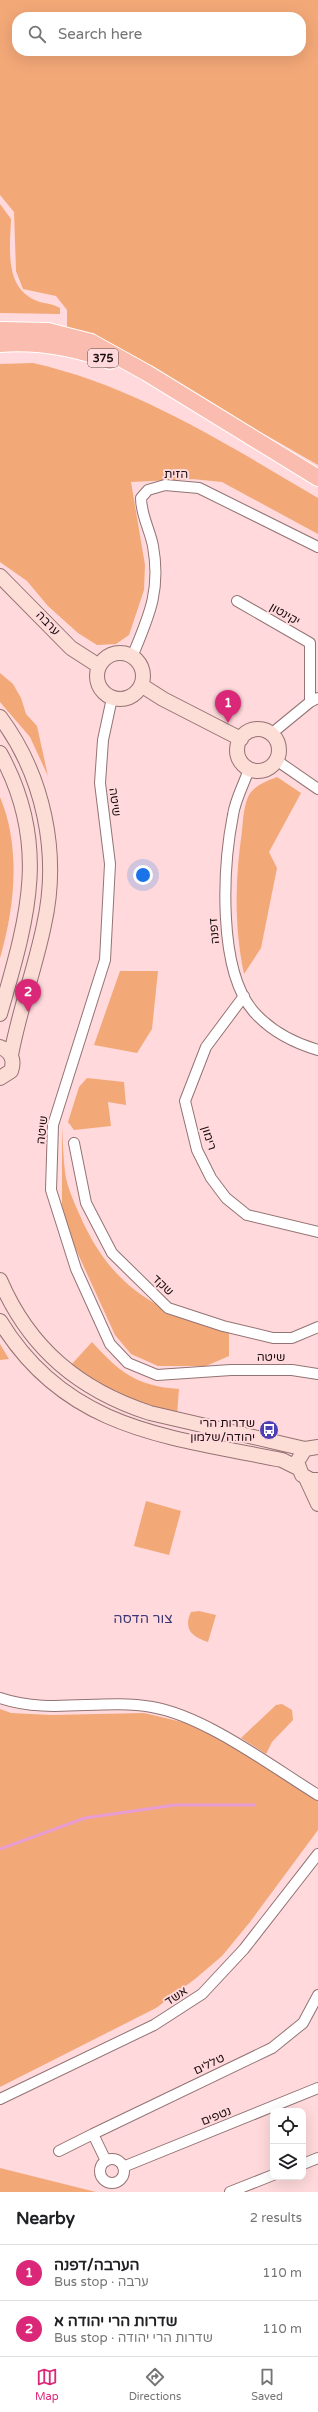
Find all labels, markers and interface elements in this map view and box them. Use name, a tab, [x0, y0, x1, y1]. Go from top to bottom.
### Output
search box	[12, 12, 306, 56]
icon: search	[26, 23, 48, 45]
text: Search here	[58, 25, 142, 43]
road number: 375	[88, 349, 118, 367]
street label: הזית	[164, 467, 188, 481]
street label: יקינטון	[267, 600, 303, 628]
street label: ערבה	[33, 608, 63, 638]
pin: 1	[215, 690, 241, 723]
street label: שיטה	[106, 787, 124, 817]
your location	[133, 865, 153, 885]
street label: דפנה	[206, 917, 222, 945]
pin: 2	[15, 979, 41, 1012]
street label: שיטה	[33, 1115, 51, 1145]
street label: רימון	[199, 1124, 219, 1152]
street label: שקד	[149, 1272, 177, 1298]
street label: שיטה	[257, 1350, 285, 1364]
place label: שדרות הרי יהודה/שלמון	[190, 1416, 255, 1444]
bus stop icon: שדרות הרי יהודה/שלמון	[258, 1419, 280, 1441]
district label: צור הדסה	[113, 1610, 173, 1627]
street label: אשד	[162, 1983, 190, 2008]
street label: טללים	[191, 2051, 227, 2077]
street label: נטפים	[199, 2104, 233, 2128]
map controls	[270, 2108, 306, 2180]
button: locate	[270, 2108, 306, 2144]
button: layers	[270, 2144, 306, 2180]
text: Nearby	[16, 2208, 75, 2229]
text: 2 results	[250, 2210, 302, 2226]
text: הערבה/דפנה	[54, 2256, 139, 2274]
text: 1	[25, 2265, 33, 2281]
text: 110 m	[262, 2265, 302, 2281]
text: Bus stop · ערבה	[54, 2274, 149, 2290]
text: שדרות הרי יהודה א	[54, 2312, 177, 2330]
text: 2	[25, 2321, 33, 2337]
text: 110 m	[262, 2321, 302, 2337]
text: Bus stop · שדרות הרי יהודה	[54, 2330, 213, 2346]
tab: Map	[35, 2366, 59, 2403]
tab: Directions	[129, 2366, 181, 2403]
tab: Saved	[251, 2366, 283, 2403]

